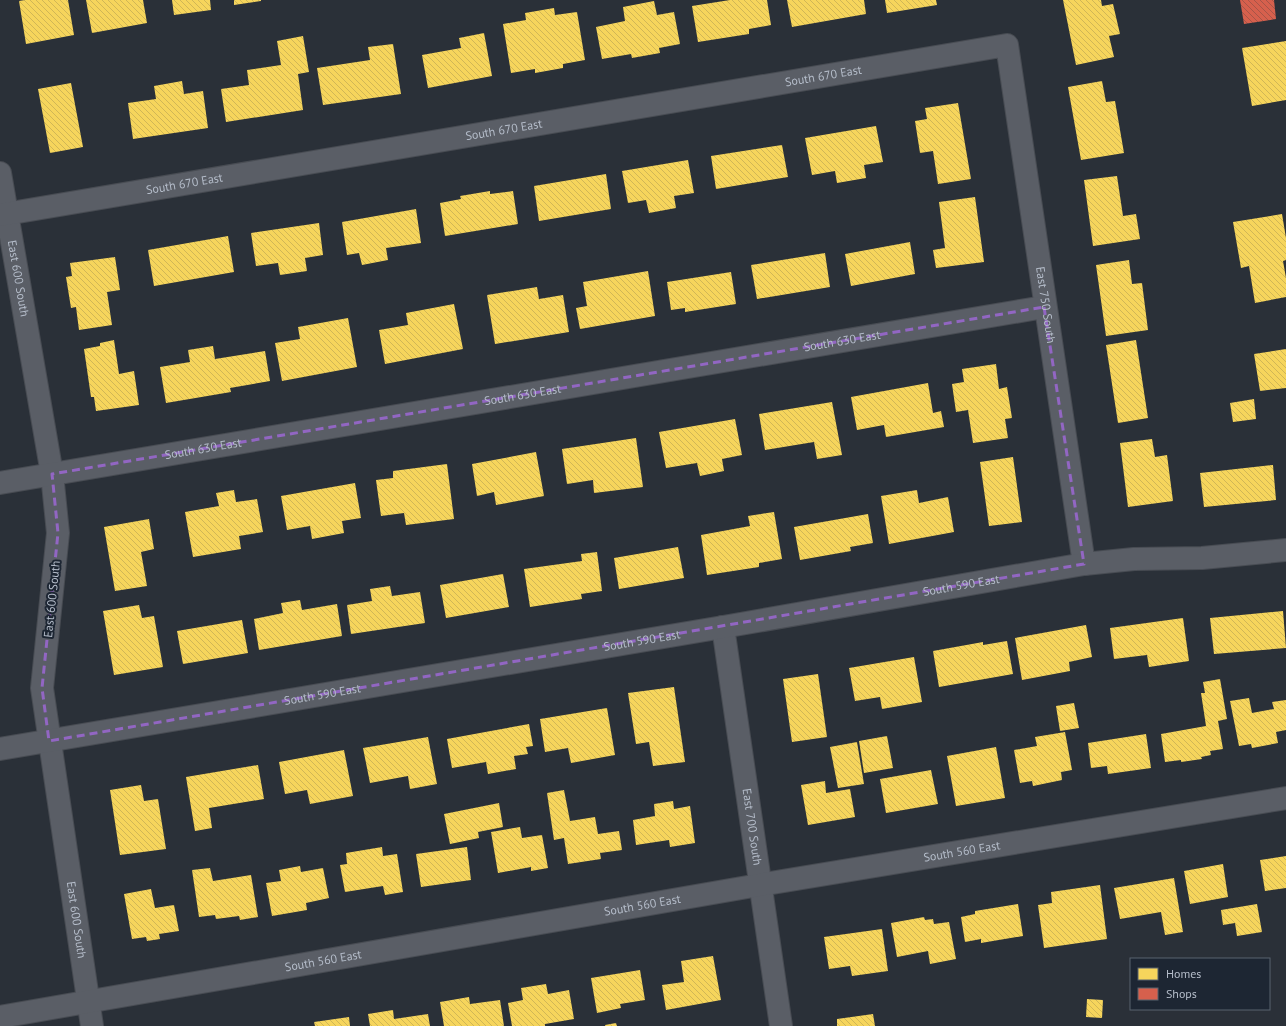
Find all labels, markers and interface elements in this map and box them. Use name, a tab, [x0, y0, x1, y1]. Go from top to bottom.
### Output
street label: South 670 East	[784, 62, 863, 89]
street label: South 670 East	[464, 116, 543, 143]
street label: South 670 East	[145, 170, 224, 197]
street label: East 600 South	[5, 239, 33, 318]
street label: East 750 South	[1033, 265, 1059, 344]
street label: South 630 East	[803, 327, 882, 354]
street label: South 630 East	[483, 381, 562, 408]
street label: South 630 East	[164, 434, 243, 462]
street label: East 600 South	[40, 560, 63, 638]
street label: South 590 East	[922, 571, 1001, 599]
street label: South 590 East	[602, 626, 681, 654]
street label: South 590 East	[283, 680, 362, 708]
street label: East 700 South	[740, 787, 766, 866]
street label: South 560 East	[922, 837, 1001, 865]
street label: East 600 South	[64, 880, 90, 959]
street label: South 560 East	[603, 891, 682, 919]
street label: South 560 East	[284, 946, 363, 974]
legend	[1130, 958, 1270, 1010]
text: Homes	[1166, 966, 1201, 981]
text: Shops	[1166, 986, 1197, 1001]

